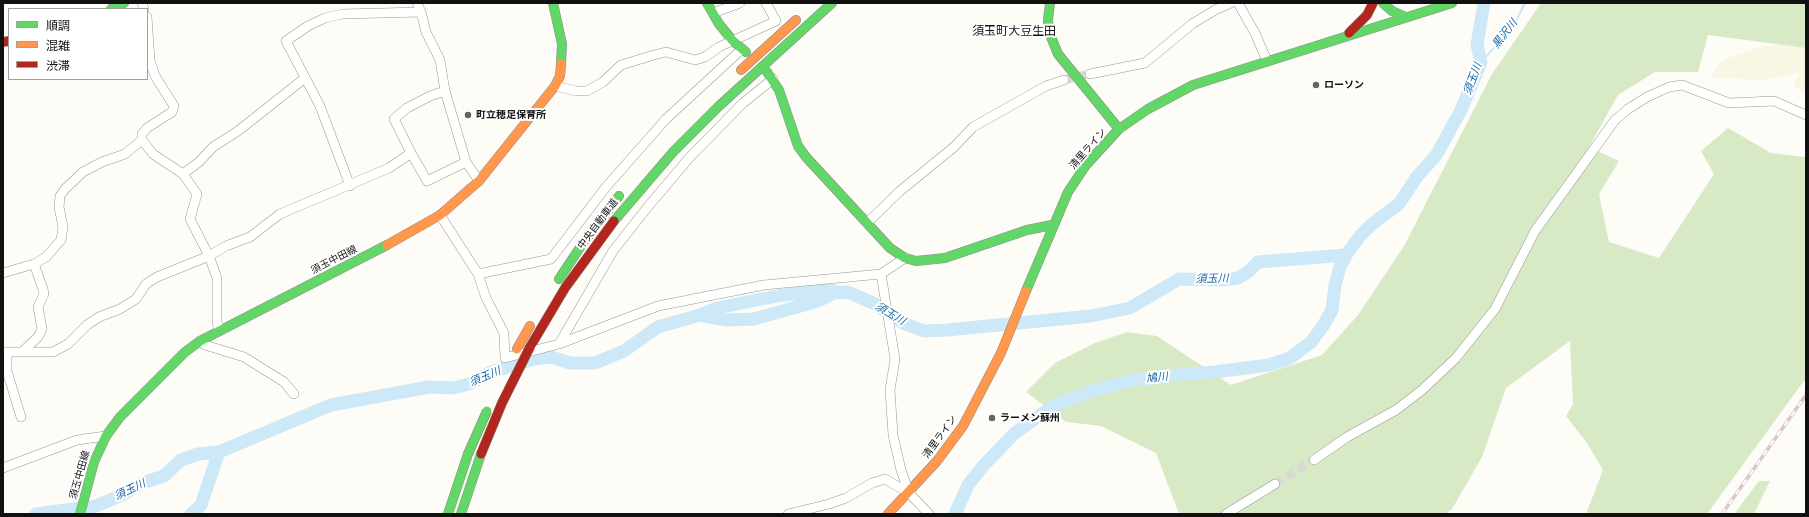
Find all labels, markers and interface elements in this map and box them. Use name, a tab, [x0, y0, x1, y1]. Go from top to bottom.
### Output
legend	[8, 8, 148, 80]
water label: 黒沢川	[1490, 17, 1520, 51]
text: 順調	[46, 18, 70, 33]
district label: 須玉町大豆生田	[972, 25, 1056, 39]
text: 混雑	[46, 38, 70, 53]
text: 渋滞	[46, 58, 70, 73]
water label: 須玉川	[1461, 61, 1485, 97]
place label: ローソン	[1324, 79, 1364, 91]
marker: ローソン	[1311, 80, 1321, 90]
place label: 町立穂足保育所	[476, 109, 546, 121]
marker: 町立穂足保育所	[463, 110, 473, 120]
street label: 清里ライン	[1067, 126, 1109, 172]
street label: 中央自動車道	[575, 196, 621, 252]
street label: 須玉中田線	[309, 243, 359, 277]
water label: 須玉川	[1195, 272, 1229, 286]
water label: 須玉川	[872, 300, 908, 328]
water label: 須玉川	[467, 364, 503, 390]
water label: 鳩川	[1145, 370, 1169, 386]
place label: ラーメン蘇州	[1000, 412, 1060, 424]
street label: 清里ライン	[920, 413, 960, 461]
marker: ラーメン蘇州	[987, 413, 997, 423]
street label: 須玉中田線	[67, 449, 93, 501]
water label: 須玉川	[112, 477, 148, 503]

